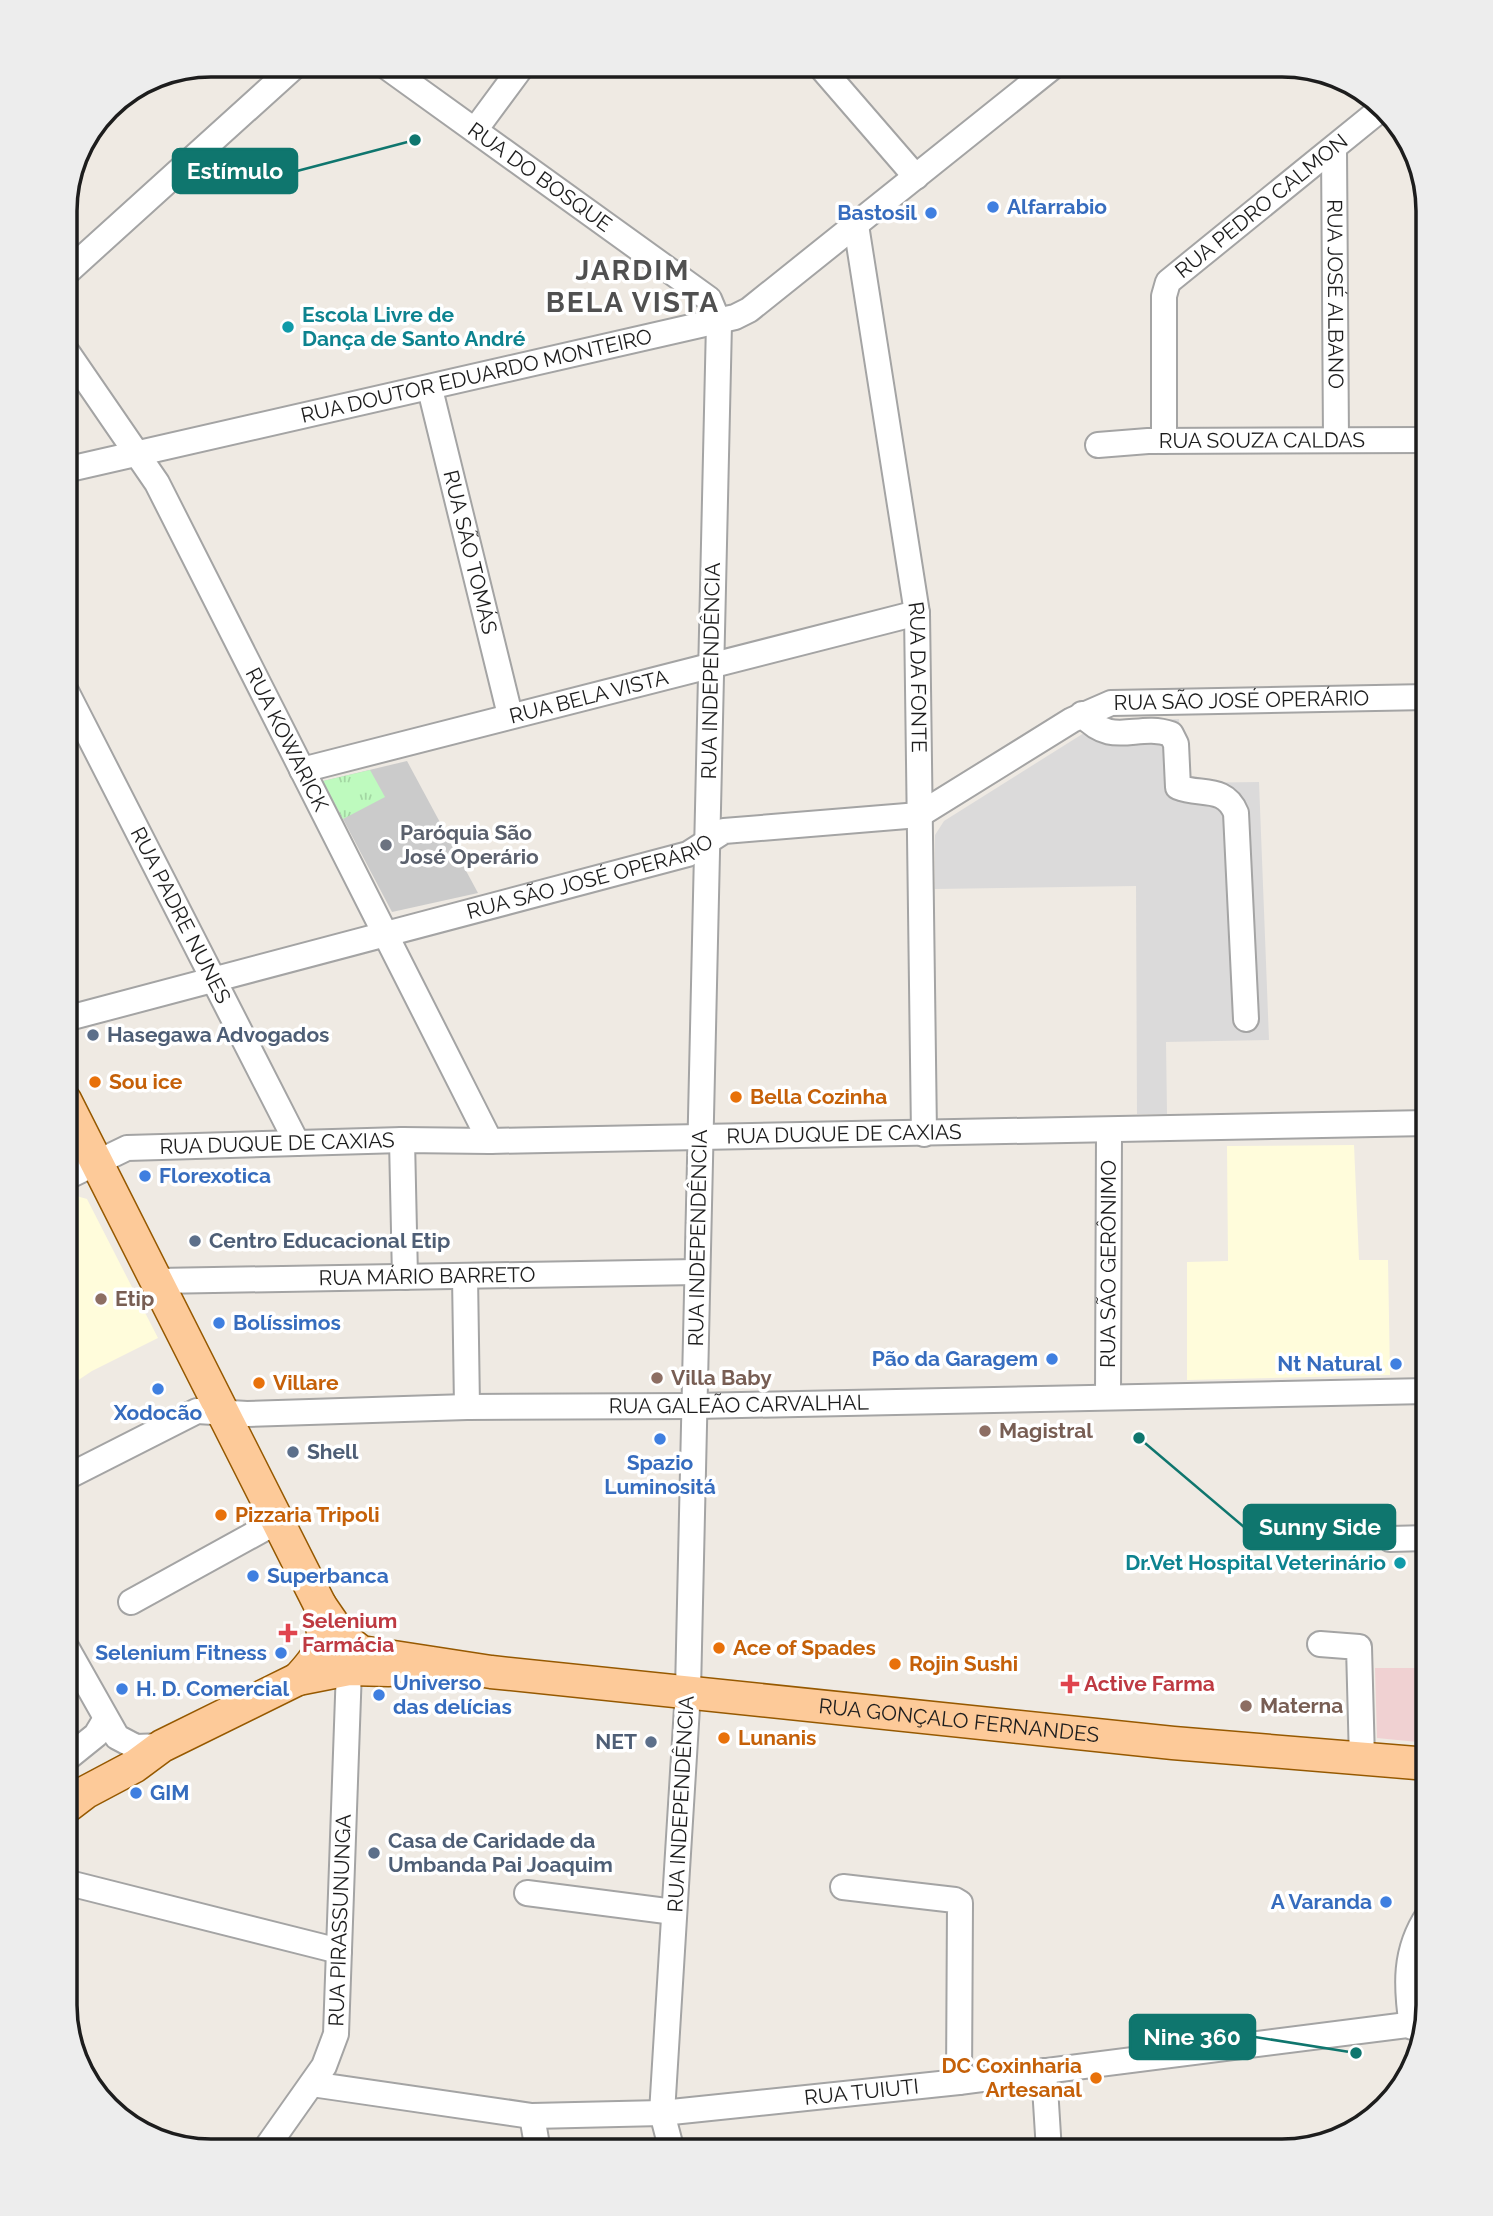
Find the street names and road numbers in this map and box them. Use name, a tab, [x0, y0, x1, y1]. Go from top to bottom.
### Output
street label: RUA DO BOSQUE	[463, 117, 617, 237]
street label: RUA PEDRO CALMON	[1170, 128, 1352, 283]
street label: RUA JOSÉ ALBANO	[1322, 199, 1349, 389]
street label: RUA DOUTOR EDUARDO MONTEIRO	[298, 323, 654, 428]
street label: RUA SOUZA CALDAS	[1159, 427, 1365, 453]
street label: RUA SÃO TOMÁS	[438, 468, 503, 637]
street label: RUA INDEPENDÊNCIA	[696, 562, 725, 780]
street label: RUA DA FONTE	[903, 600, 932, 753]
street label: RUA KOWARICK	[241, 663, 334, 816]
street label: RUA BELA VISTA	[507, 664, 671, 729]
street label: RUA SÃO JOSÉ OPERÁRIO	[1113, 685, 1369, 715]
street label: RUA PADRE NUNES	[126, 823, 237, 1008]
street label: RUA SÃO JOSÉ OPERÁRIO	[464, 828, 717, 924]
street label: RUA DUQUE DE CAXIAS	[726, 1119, 962, 1148]
street label: RUA DUQUE DE CAXIAS	[159, 1127, 395, 1159]
street label: RUA INDEPENDÊNCIA	[683, 1129, 712, 1347]
street label: RUA SÃO GERÔNIMO	[1095, 1160, 1121, 1368]
street label: RUA MÁRIO BARRETO	[318, 1262, 536, 1290]
street label: RUA GALEÃO CARVALHAL	[609, 1389, 869, 1418]
street label: RUA GONÇALO FERNANDES	[817, 1693, 1101, 1747]
street label: RUA INDEPENDÊNCIA	[662, 1695, 699, 1913]
street label: RUA PIRASSUNUNGA	[323, 1814, 356, 2027]
street label: RUA TUIUTI	[803, 2073, 920, 2110]

